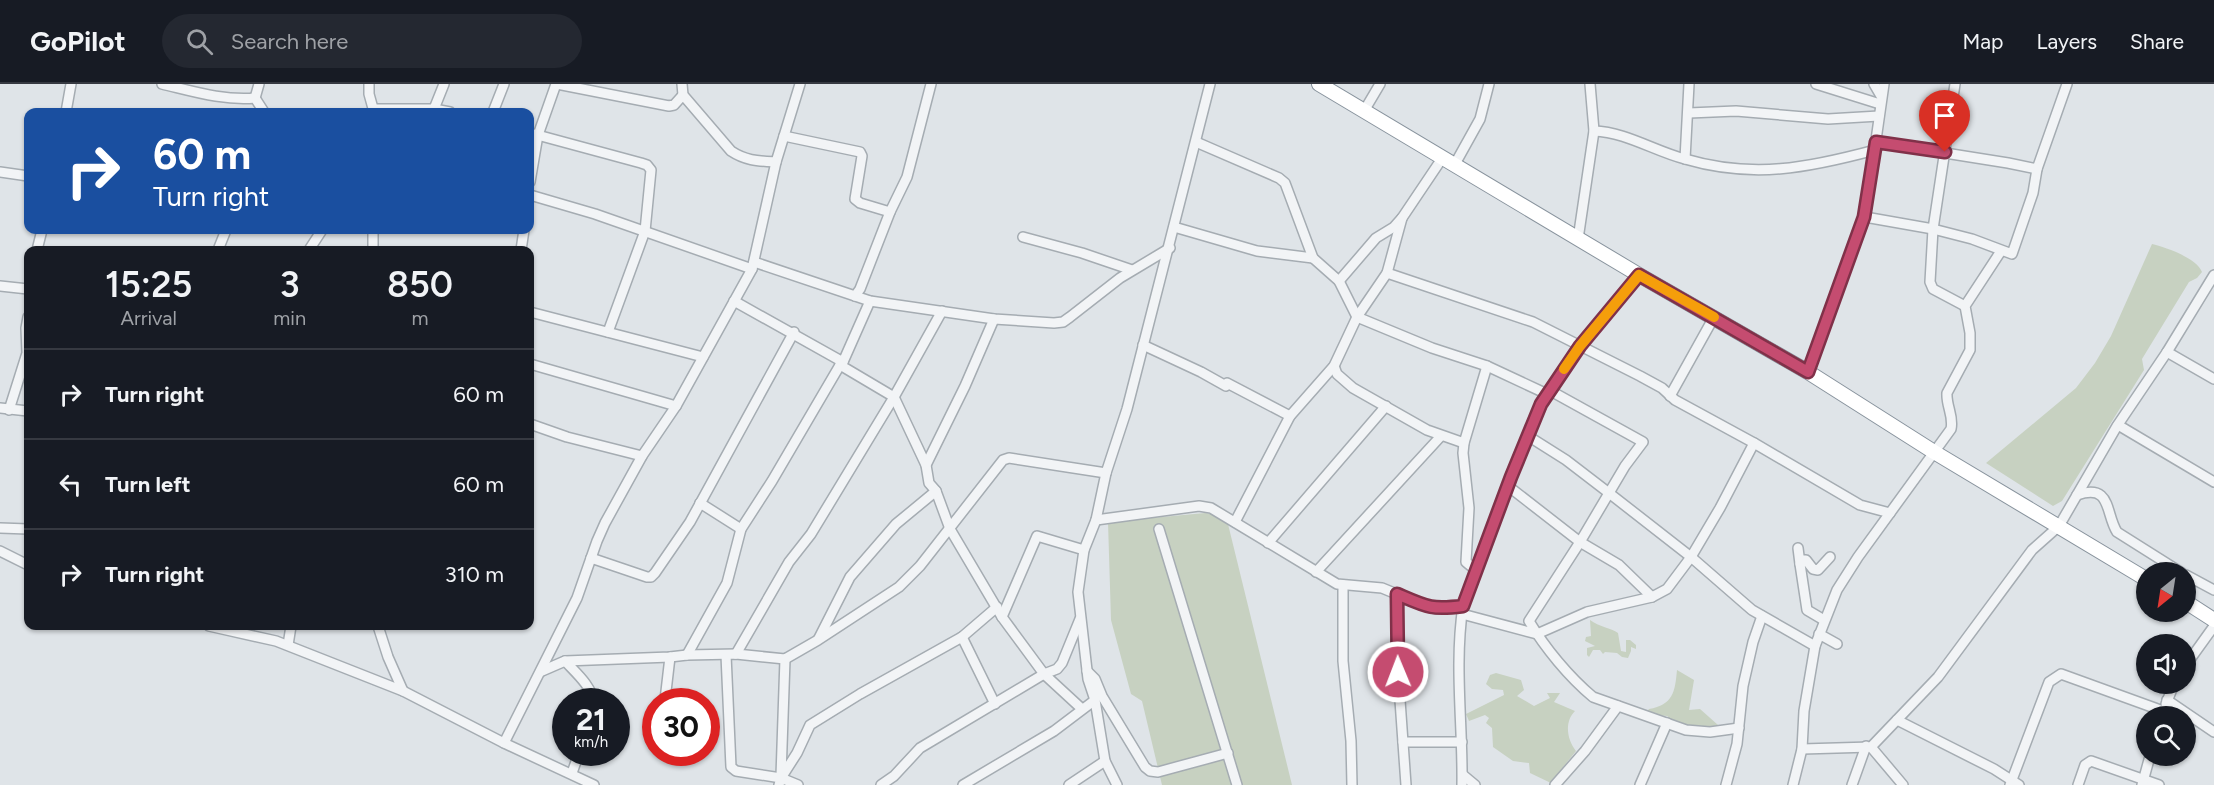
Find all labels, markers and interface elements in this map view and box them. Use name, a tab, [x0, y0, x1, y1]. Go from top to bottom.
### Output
search box	[162, 14, 582, 68]
text: GoPilot	[30, 24, 126, 58]
icon: search	[183, 25, 216, 58]
text: Search here	[231, 28, 348, 55]
text: Map	[1963, 29, 2003, 54]
text: Layers	[2036, 29, 2097, 54]
text: Share	[2130, 29, 2184, 54]
pin	[1919, 90, 1970, 152]
icon: arrive	[1928, 99, 1961, 132]
text: 60 m	[153, 129, 251, 180]
icon: right	[54, 132, 132, 210]
text: Turn right	[153, 180, 269, 213]
text: 15:25	[105, 263, 192, 306]
text: 3	[280, 263, 300, 306]
text: 850	[387, 263, 453, 306]
text: Arrival	[120, 306, 177, 330]
text: min	[273, 306, 306, 330]
text: m	[412, 306, 429, 330]
icon: right	[54, 378, 87, 411]
text: Turn right	[105, 381, 204, 408]
text: 60 m	[453, 381, 504, 408]
icon: left	[54, 468, 87, 501]
text: Turn left	[105, 471, 191, 498]
text: 60 m	[453, 471, 504, 498]
icon: right	[54, 558, 87, 591]
text: Turn right	[105, 561, 204, 588]
text: 310 m	[445, 561, 504, 588]
north arrow	[2136, 562, 2196, 622]
map controls	[2136, 562, 2196, 766]
button: sound	[2136, 634, 2196, 694]
position arrow	[1366, 640, 1430, 704]
speed limit sign: 30	[642, 688, 720, 766]
text: 21	[576, 701, 606, 738]
button: search	[2136, 706, 2196, 766]
text: km/h	[574, 733, 608, 751]

